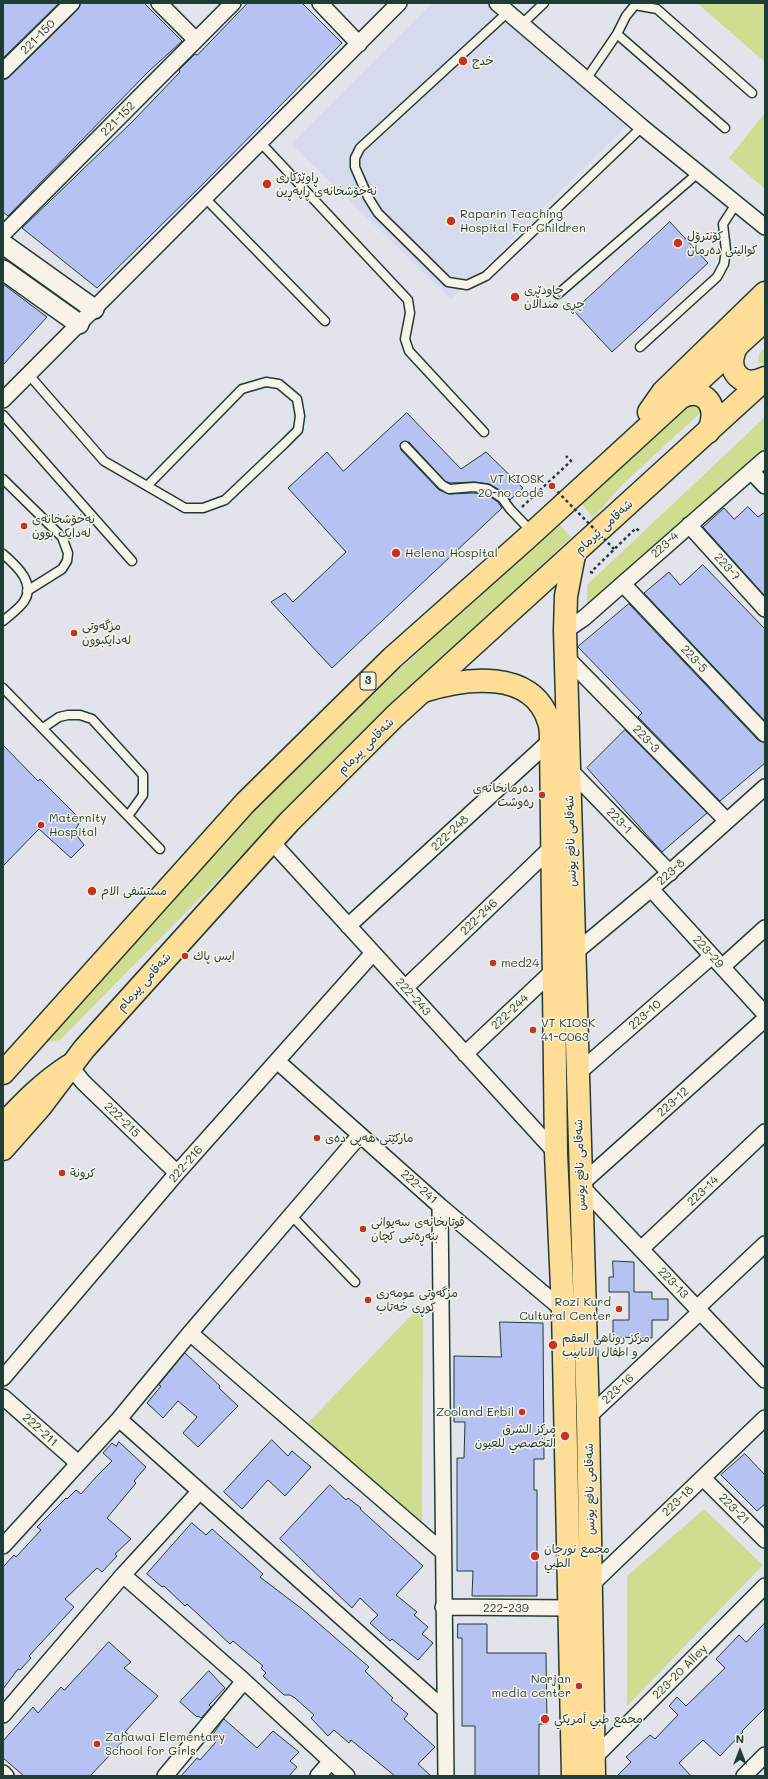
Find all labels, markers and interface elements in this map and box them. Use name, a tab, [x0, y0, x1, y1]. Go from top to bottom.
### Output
street label: 221-150	[18, 17, 58, 57]
place label: خدج	[472, 54, 494, 68]
marker: خدج	[457, 55, 469, 67]
street label: 221-152	[98, 99, 138, 139]
place label: ڕاوێژکاری نەخۆشخانەی ڕاپەڕین	[276, 170, 377, 198]
marker: ڕاوێژکاری نەخۆشخانەی ڕاپەڕین	[261, 178, 273, 190]
place label: Raparin Teaching Hospital For Children	[460, 207, 586, 235]
marker: Raparin Teaching Hospital For Children	[445, 215, 457, 227]
place label: کۆنترۆل کوالیتی دەرمان	[687, 229, 757, 257]
marker: کۆنترۆل کوالیتی دەرمان	[672, 237, 684, 249]
place label: چاودێری چڕی منداڵان	[524, 283, 585, 311]
marker: چاودێری چڕی منداڵان	[509, 291, 521, 303]
place label: VT KIOSK 20-no code	[478, 472, 544, 500]
marker: VT KIOSK 20-no code	[547, 481, 557, 491]
street label: شەقامی پیرمام	[572, 497, 636, 557]
place label: نەخۆشخانەی لەدایک بوون	[32, 512, 95, 540]
marker: نەخۆشخانەی لەدایک بوون	[19, 521, 29, 531]
street label: 223-4	[648, 529, 682, 561]
place label: Helena Hospital	[405, 546, 498, 560]
marker: Helena Hospital	[390, 547, 402, 559]
street label: 223-7	[711, 550, 743, 584]
place label: مزگەوتی لەدایکبوون	[82, 619, 131, 647]
marker: مزگەوتی لەدایکبوون	[69, 628, 79, 638]
street label: 223-5	[678, 642, 710, 676]
road number: 3	[360, 672, 376, 690]
street label: شەقامی پیرمام	[335, 715, 397, 777]
street label: 223-3	[630, 722, 662, 756]
place label: دەرمانخانەی رەوشت	[473, 781, 534, 809]
marker: دەرمانخانەی رەوشت	[537, 790, 547, 800]
street label: شەقامی نافع یونس	[562, 795, 580, 887]
street label: 223-1	[603, 805, 635, 837]
place label: Maternity Hospital	[49, 811, 107, 839]
street label: 222-248	[428, 812, 472, 854]
marker: Maternity Hospital	[36, 820, 46, 830]
street label: 223-8	[654, 856, 688, 888]
place label: مستشفى الام	[101, 884, 167, 898]
marker: مستشفى الام	[86, 885, 98, 897]
street label: 222-246	[457, 896, 501, 938]
street label: 223-29	[690, 933, 726, 971]
place label: ايس پاك	[193, 949, 235, 963]
street label: شەقامی پیرمام	[114, 950, 174, 1014]
marker: ايس پاك	[180, 951, 190, 961]
place label: med24	[501, 956, 539, 970]
marker: med24	[488, 958, 498, 968]
street label: 222-243	[392, 975, 434, 1019]
street label: 222-244	[488, 991, 532, 1033]
street label: 223-10	[626, 997, 664, 1033]
place label: VT KIOSK 41-C063	[541, 1016, 595, 1044]
marker: VT KIOSK 41-C063	[528, 1025, 538, 1035]
street label: 223-12	[654, 1084, 692, 1120]
street label: 222-215	[101, 1099, 143, 1141]
street label: شەقامی نافع یونس	[571, 1119, 589, 1211]
place label: مارکێتی هەپی دەی	[325, 1131, 414, 1145]
marker: مارکێتی هەپی دەی	[312, 1133, 322, 1143]
street label: 222-216	[166, 1143, 206, 1185]
place label: كرونة	[70, 1166, 96, 1180]
street label: 222-241	[398, 1167, 440, 1207]
marker: كرونة	[57, 1168, 67, 1178]
street label: 223-14	[684, 1173, 722, 1209]
place label: قوتابخانەی سەیوانی بنەڕەتیی کچان	[371, 1215, 465, 1243]
marker: قوتابخانەی سەیوانی بنەڕەتیی کچان	[358, 1224, 368, 1234]
street label: 223-13	[655, 1264, 691, 1302]
place label: مزگەوتی عومەری کوڕی خەتاب	[376, 1286, 458, 1314]
marker: مزگەوتی عومەری کوڕی خەتاب	[363, 1295, 373, 1305]
place label: Rozi Kurd Cultural Center	[519, 1295, 611, 1323]
marker: Rozi Kurd Cultural Center	[614, 1304, 624, 1314]
place label: مركز روناهي العقم و اطفال الانابيب	[562, 1331, 650, 1359]
marker: مركز روناهي العقم و اطفال الانابيب	[547, 1339, 559, 1351]
street label: 223-16	[599, 1371, 637, 1407]
place label: Zooland Erbil	[436, 1405, 514, 1419]
marker: Zooland Erbil	[517, 1407, 527, 1417]
street label: 222-211	[19, 1410, 61, 1450]
place label: مركز الشرق التخصصي للعيون	[475, 1422, 556, 1450]
marker: مركز الشرق التخصصي للعيون	[559, 1430, 571, 1442]
street label: شەقامی نافع یونس	[582, 1443, 598, 1535]
street label: 223-18	[659, 1483, 697, 1519]
street label: 223-21	[716, 1491, 752, 1527]
place label: مجمع نورجان الطبي	[544, 1542, 610, 1570]
marker: مجمع نورجان الطبي	[529, 1550, 541, 1562]
street label: 222-239	[483, 1601, 529, 1615]
street label: 223-20 Alley	[650, 1642, 710, 1702]
place label: Norjan media center	[492, 1672, 571, 1700]
marker: Norjan media center	[574, 1681, 584, 1691]
place label: مجمع طبي أمریکي	[554, 1712, 643, 1726]
marker: مجمع طبي أمریکي	[539, 1713, 551, 1725]
place label: Zahawai Elementary School for Girls	[105, 1730, 225, 1758]
north arrow	[720, 1731, 760, 1771]
text: N	[736, 1731, 744, 1746]
marker: Zahawai Elementary School for Girls	[92, 1739, 102, 1749]

